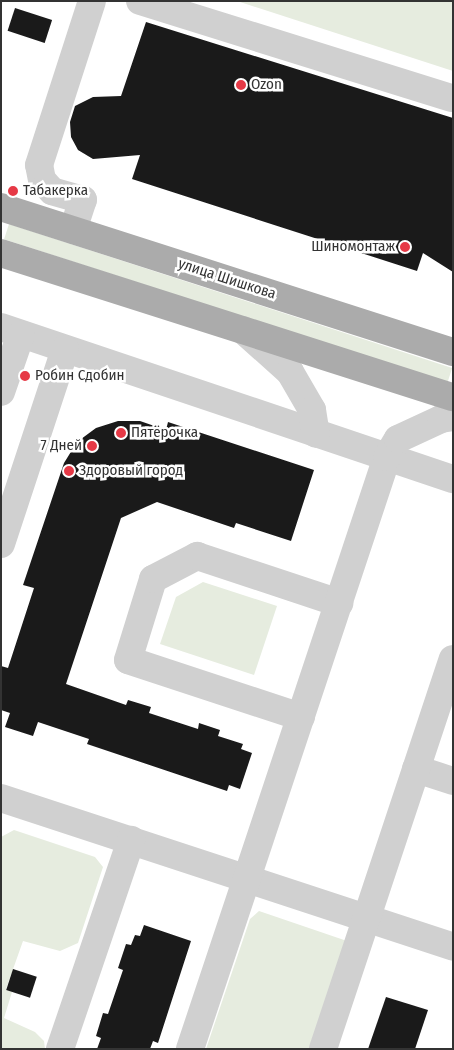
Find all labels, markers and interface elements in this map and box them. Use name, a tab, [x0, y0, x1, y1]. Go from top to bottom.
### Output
place label: Ozon	[251, 76, 282, 94]
marker: Ozon	[235, 79, 247, 91]
place label: Табакерка	[23, 182, 88, 200]
marker: Табакерка	[7, 185, 19, 197]
place label: Шиномонтаж	[311, 238, 395, 256]
marker: Шиномонтаж	[399, 241, 411, 253]
street label: улица Шишкова	[176, 255, 278, 303]
place label: Робин Сдобин	[35, 367, 125, 385]
marker: Робин Сдобин	[19, 370, 31, 382]
place label: Пятёрочка	[131, 424, 198, 442]
marker: Пятёрочка	[115, 427, 127, 439]
place label: 7 Дней	[41, 437, 82, 455]
marker: 7 Дней	[86, 440, 98, 452]
place label: Здоровый город	[79, 462, 183, 480]
marker: Здоровый город	[63, 465, 75, 477]

